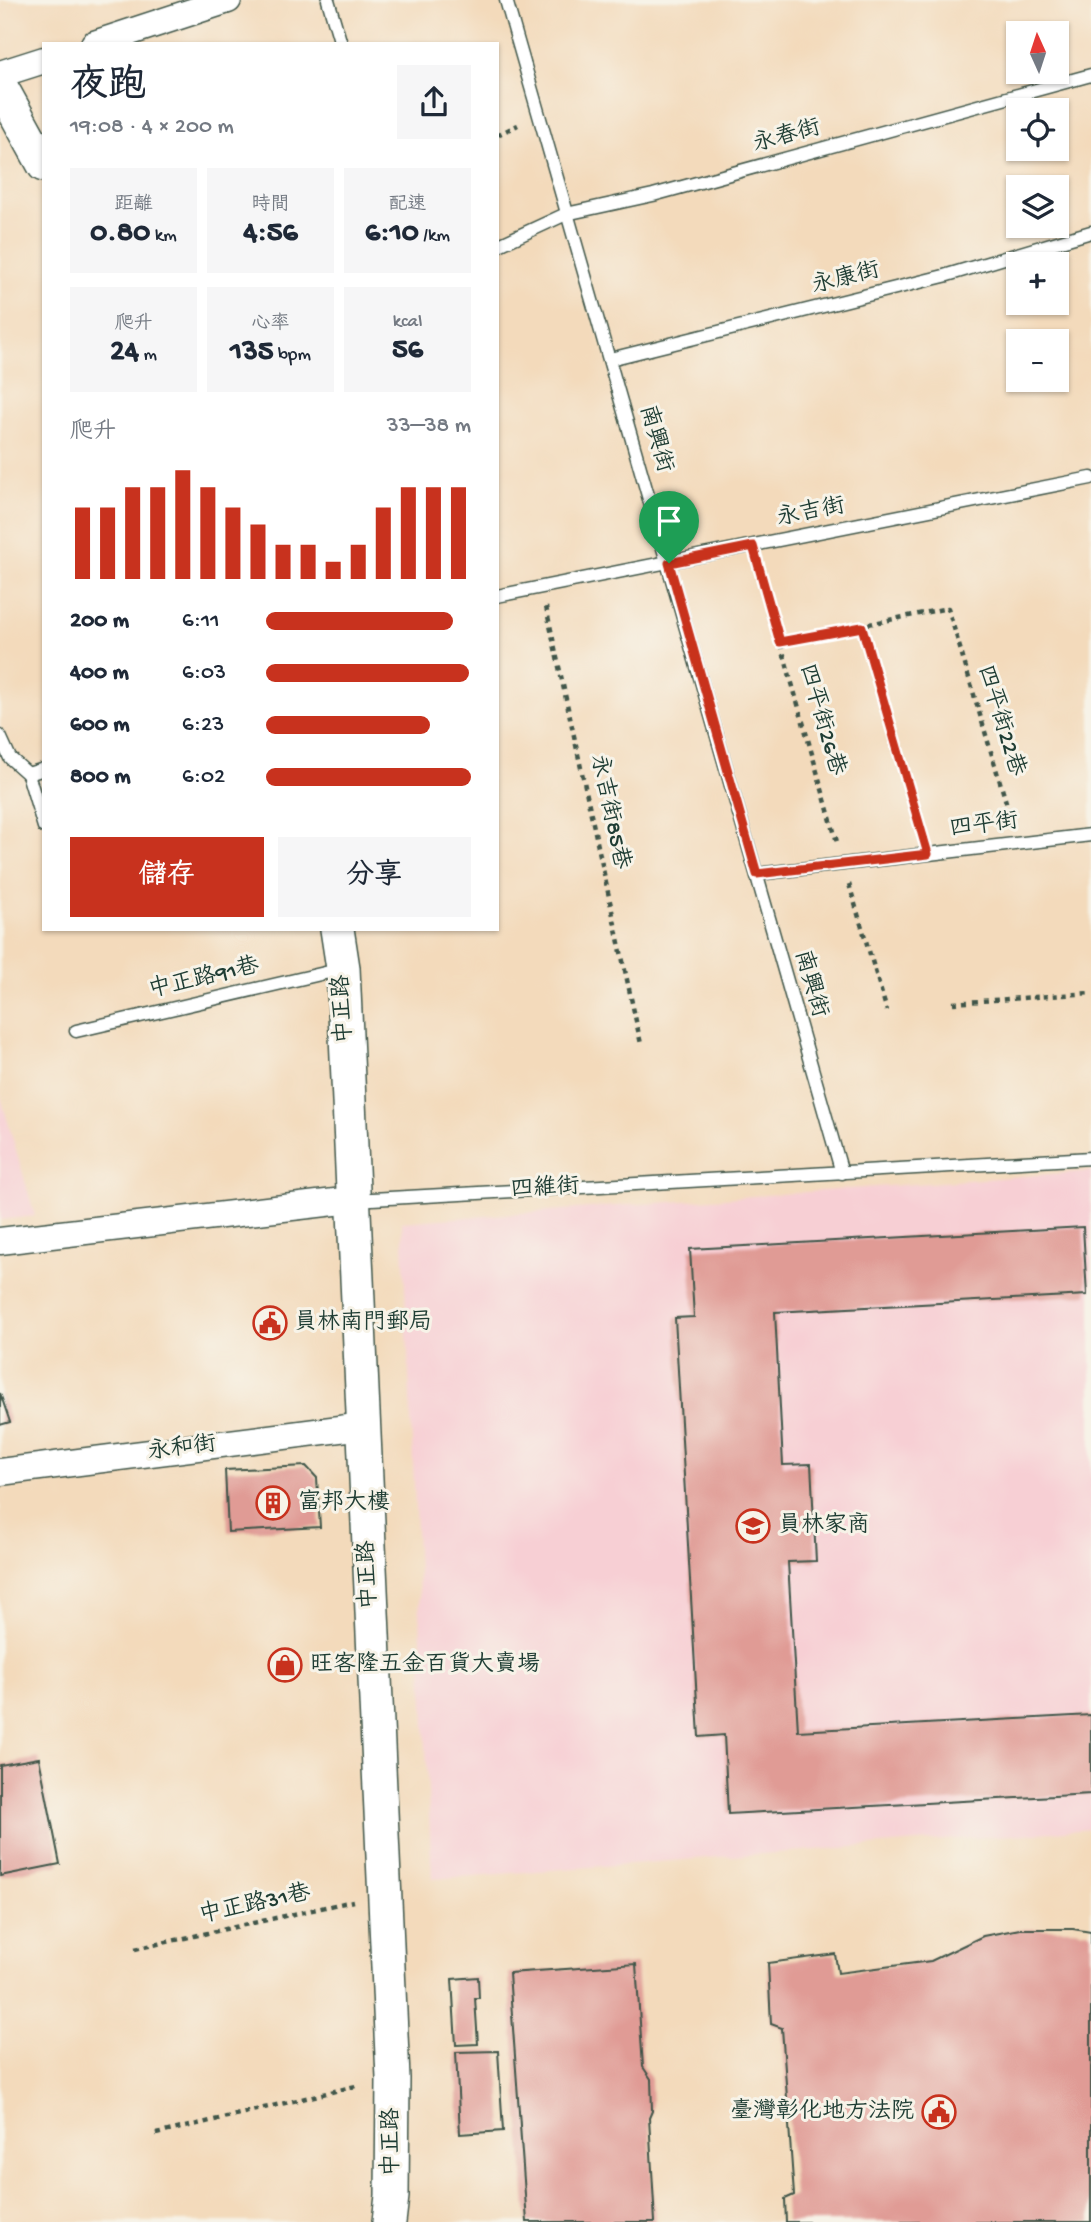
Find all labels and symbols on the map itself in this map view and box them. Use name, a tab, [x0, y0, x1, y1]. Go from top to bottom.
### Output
north arrow	[1006, 21, 1069, 84]
street label: 永春街	[750, 114, 824, 159]
street label: 永康街	[809, 257, 883, 300]
street label: 南興街	[633, 402, 678, 476]
pin	[639, 491, 699, 563]
street label: 永吉街	[774, 492, 847, 533]
street label: 四平街26巷	[792, 661, 851, 780]
street label: 四平街22巷	[970, 662, 1031, 781]
street label: 永吉街85巷	[584, 752, 636, 873]
street label: 四平街	[948, 808, 1020, 844]
street label: 南興街	[788, 947, 833, 1021]
street label: 中正路91巷	[146, 952, 263, 1005]
street label: 中正路	[328, 974, 359, 1044]
street label: 四維街	[510, 1173, 580, 1204]
public building icon: 員林南門郵局	[251, 1304, 289, 1342]
place label: 員林南門郵局	[294, 1309, 432, 1337]
street label: 永和街	[146, 1430, 218, 1467]
building icon: 富邦大樓	[254, 1484, 292, 1522]
place label: 富邦大樓	[298, 1489, 390, 1517]
school or university icon: 員林家商	[734, 1507, 772, 1545]
place label: 員林家商	[778, 1512, 870, 1540]
street label: 中正路	[353, 1540, 384, 1610]
shop icon: 旺客隆五金百貨大賣場	[266, 1646, 304, 1684]
place label: 旺客隆五金百貨大賣場	[310, 1650, 540, 1679]
street label: 中正路31巷	[197, 1879, 314, 1930]
public building icon: 臺灣彰化地方法院	[920, 2093, 958, 2131]
place label: 臺灣彰化地方法院	[730, 2097, 914, 2126]
street label: 中正路	[378, 2108, 406, 2177]

